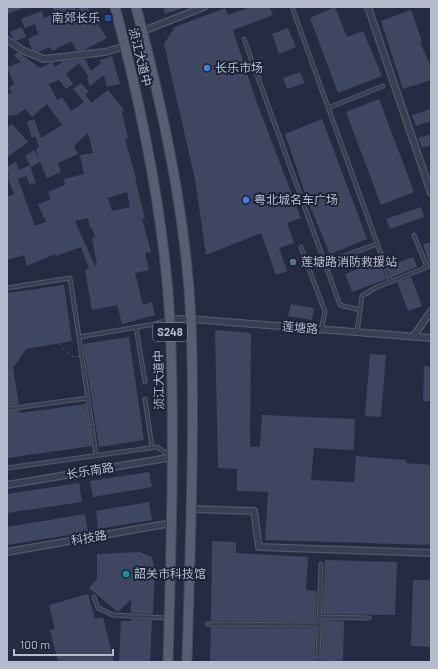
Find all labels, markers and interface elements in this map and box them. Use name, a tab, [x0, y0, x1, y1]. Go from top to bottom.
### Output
place label: 南郊长乐	[52, 10, 100, 24]
marker: 南郊长乐	[103, 13, 113, 23]
street label: 浈江大道中	[127, 26, 155, 88]
place label: 长乐市场	[215, 60, 263, 74]
marker: 长乐市场	[202, 63, 212, 73]
place label: 粤北城名车广场	[254, 192, 338, 206]
marker: 粤北城名车广场	[241, 195, 251, 205]
place label: 莲塘路消防救援站	[301, 254, 397, 268]
marker: 莲塘路消防救援站	[288, 257, 298, 267]
street label: 莲塘路	[282, 318, 319, 336]
road number: S248	[153, 323, 187, 341]
street label: 浈江大道中	[150, 350, 166, 410]
street label: 长乐南路	[65, 459, 115, 481]
street label: 科技路	[70, 527, 108, 547]
place label: 韶关市科技馆	[134, 566, 206, 580]
marker: 韶关市科技馆	[121, 569, 131, 579]
scale bar	[14, 631, 113, 657]
text: 100 m	[20, 637, 50, 651]

